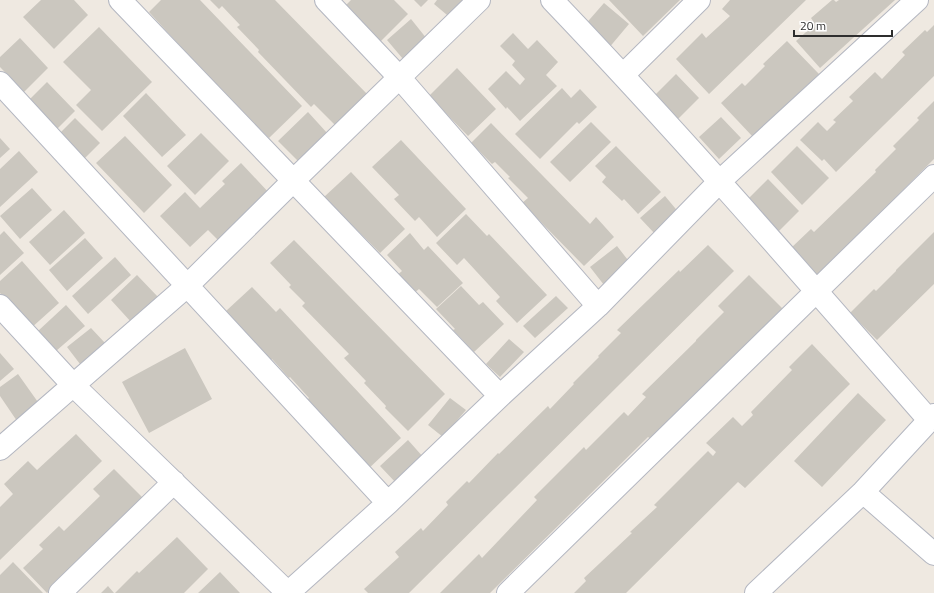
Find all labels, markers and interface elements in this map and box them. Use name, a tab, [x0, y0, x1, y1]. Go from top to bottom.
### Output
scale bar	[794, 12, 892, 38]
text: 20 m	[800, 16, 826, 35]

